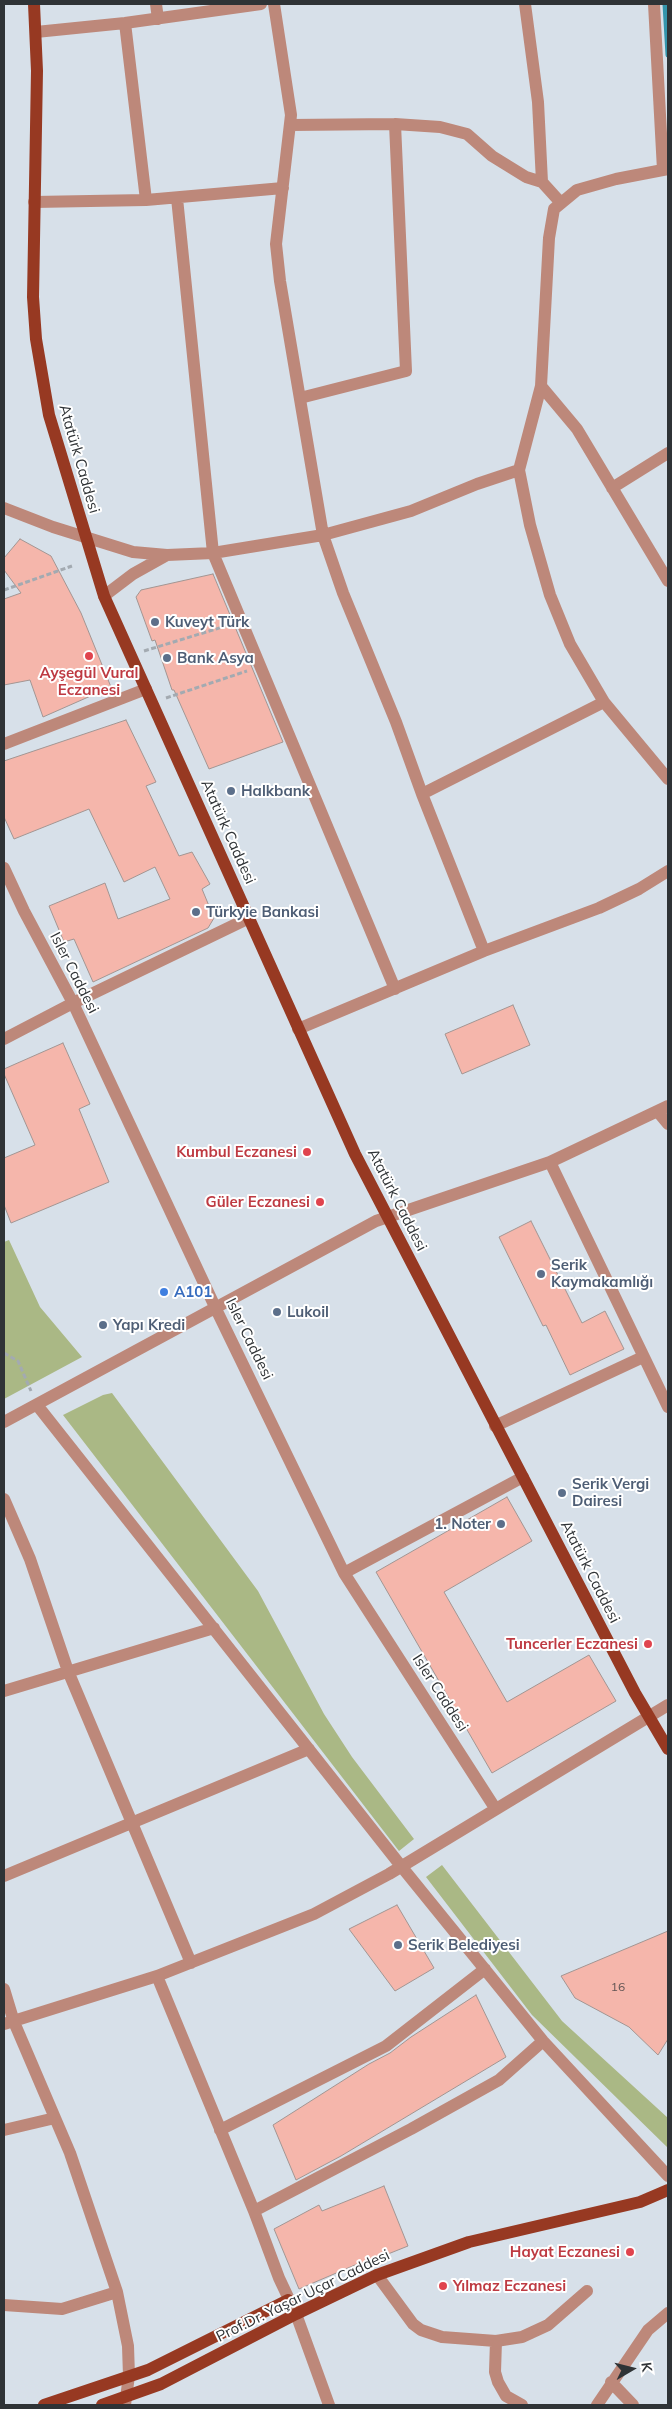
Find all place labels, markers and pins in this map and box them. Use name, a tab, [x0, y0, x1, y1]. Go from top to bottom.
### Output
place label: Kuveyt Türk	[165, 613, 249, 631]
marker: Kuveyt Türk	[149, 616, 161, 628]
place label: Bank Asya	[177, 649, 254, 667]
marker: Ayşegül Vural Eczanesi	[83, 650, 95, 662]
marker: Bank Asya	[161, 652, 173, 664]
place label: Ayşegül Vural Eczanesi	[40, 664, 138, 699]
place label: Halkbank	[241, 782, 310, 800]
marker: Halkbank	[225, 785, 237, 797]
place label: Türkyie Bankasi	[206, 903, 319, 921]
marker: Türkyie Bankasi	[190, 906, 202, 918]
place label: Kumbul Eczanesi	[176, 1143, 297, 1161]
marker: Kumbul Eczanesi	[301, 1146, 313, 1158]
place label: Güler Eczanesi	[206, 1193, 310, 1211]
marker: Güler Eczanesi	[314, 1196, 326, 1208]
place label: Serik Kaymakamlığı	[551, 1256, 653, 1291]
marker: Serik Kaymakamlığı	[535, 1268, 547, 1280]
place label: A101	[174, 1283, 212, 1301]
marker: A101	[158, 1286, 170, 1298]
place label: Lukoil	[287, 1303, 329, 1321]
marker: Lukoil	[271, 1306, 283, 1318]
place label: Yapı Kredi	[113, 1316, 185, 1334]
marker: Yapı Kredi	[97, 1319, 109, 1331]
place label: Serik Vergi Dairesi	[572, 1475, 649, 1510]
marker: Serik Vergi Dairesi	[556, 1487, 568, 1499]
place label: 1. Noter	[434, 1515, 491, 1533]
marker: 1. Noter	[495, 1518, 507, 1530]
place label: Tuncerler Eczanesi	[506, 1635, 638, 1653]
marker: Tuncerler Eczanesi	[642, 1638, 654, 1650]
place label: Serik Belediyesi	[408, 1936, 520, 1954]
marker: Serik Belediyesi	[392, 1939, 404, 1951]
place label: Hayat Eczanesi	[510, 2243, 620, 2261]
marker: Hayat Eczanesi	[624, 2246, 636, 2258]
place label: Yılmaz Eczanesi	[453, 2277, 566, 2295]
marker: Yılmaz Eczanesi	[437, 2280, 449, 2292]

